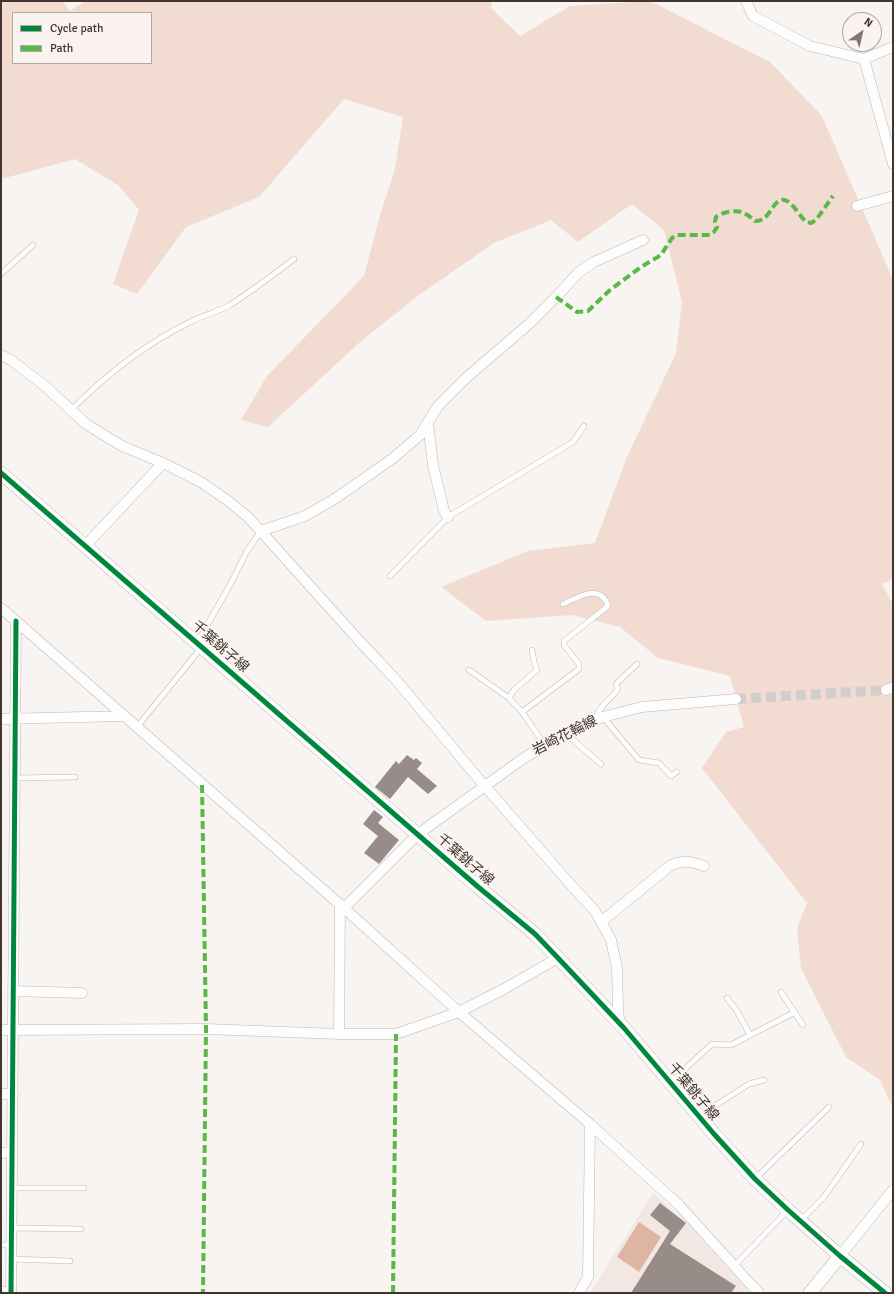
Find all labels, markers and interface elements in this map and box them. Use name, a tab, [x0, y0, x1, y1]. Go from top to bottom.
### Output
legend	[12, 12, 152, 64]
north arrow	[842, 12, 882, 52]
text: N	[862, 15, 875, 30]
text: Cycle path	[50, 21, 103, 36]
text: Path	[50, 41, 73, 56]
street label: 千葉銚子線	[188, 618, 252, 676]
street label: 岩崎花輪線	[530, 713, 600, 759]
street label: 千葉銚子線	[433, 831, 497, 889]
street label: 千葉銚子線	[664, 1060, 722, 1124]

